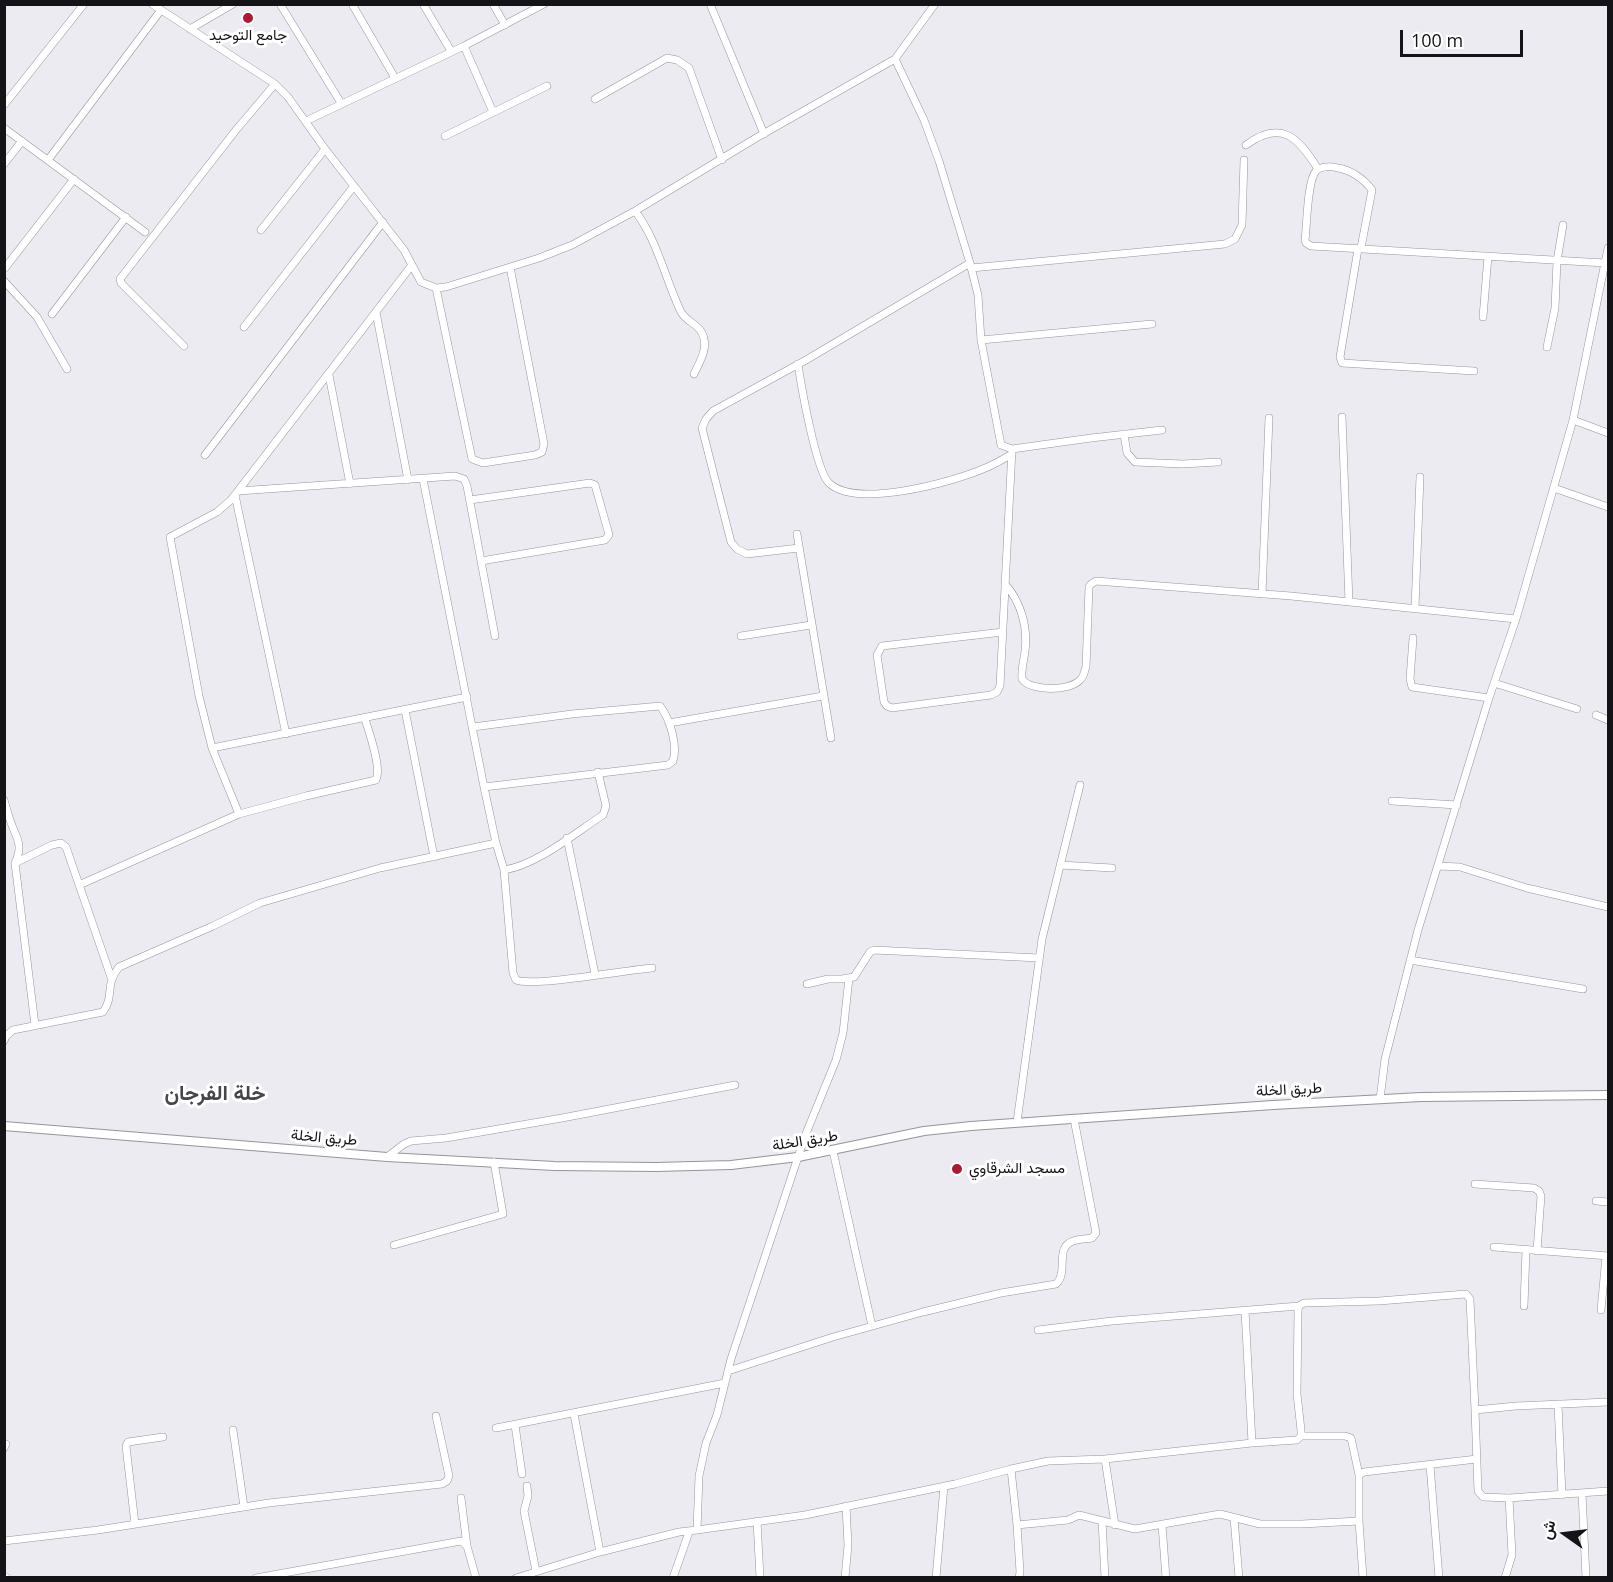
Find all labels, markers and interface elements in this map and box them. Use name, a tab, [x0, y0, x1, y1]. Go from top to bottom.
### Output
marker: جامع التوحيد	[241, 11, 255, 25]
scale bar	[1403, 18, 1526, 56]
place label: جامع التوحيد	[209, 27, 287, 45]
text: 100 m	[1411, 28, 1463, 52]
street label: طريق الخلة	[1255, 1079, 1323, 1101]
district label: خلة الفرجان	[164, 1081, 266, 1107]
street label: طريق الخلة	[290, 1126, 358, 1150]
street label: طريق الخلة	[771, 1127, 839, 1155]
place label: مسجد الشرقاوي	[969, 1160, 1065, 1178]
marker: مسجد الشرقاوي	[950, 1162, 964, 1176]
north arrow	[1535, 1504, 1595, 1564]
text: ش	[1535, 1518, 1561, 1542]

